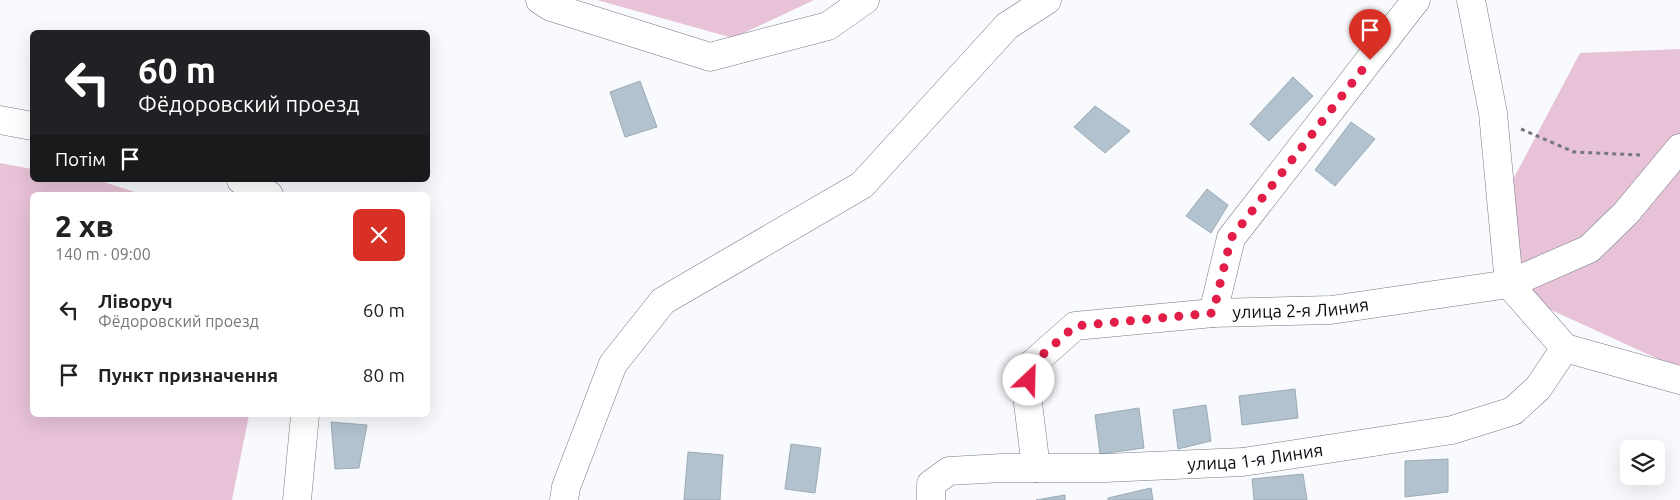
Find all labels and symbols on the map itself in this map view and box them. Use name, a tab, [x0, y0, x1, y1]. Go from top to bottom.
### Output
pin	[1349, 9, 1391, 60]
street label: улица 2-я Линия	[1232, 294, 1370, 322]
position arrow	[1002, 353, 1054, 405]
street label: улица 1-я Линия	[1187, 439, 1324, 473]

